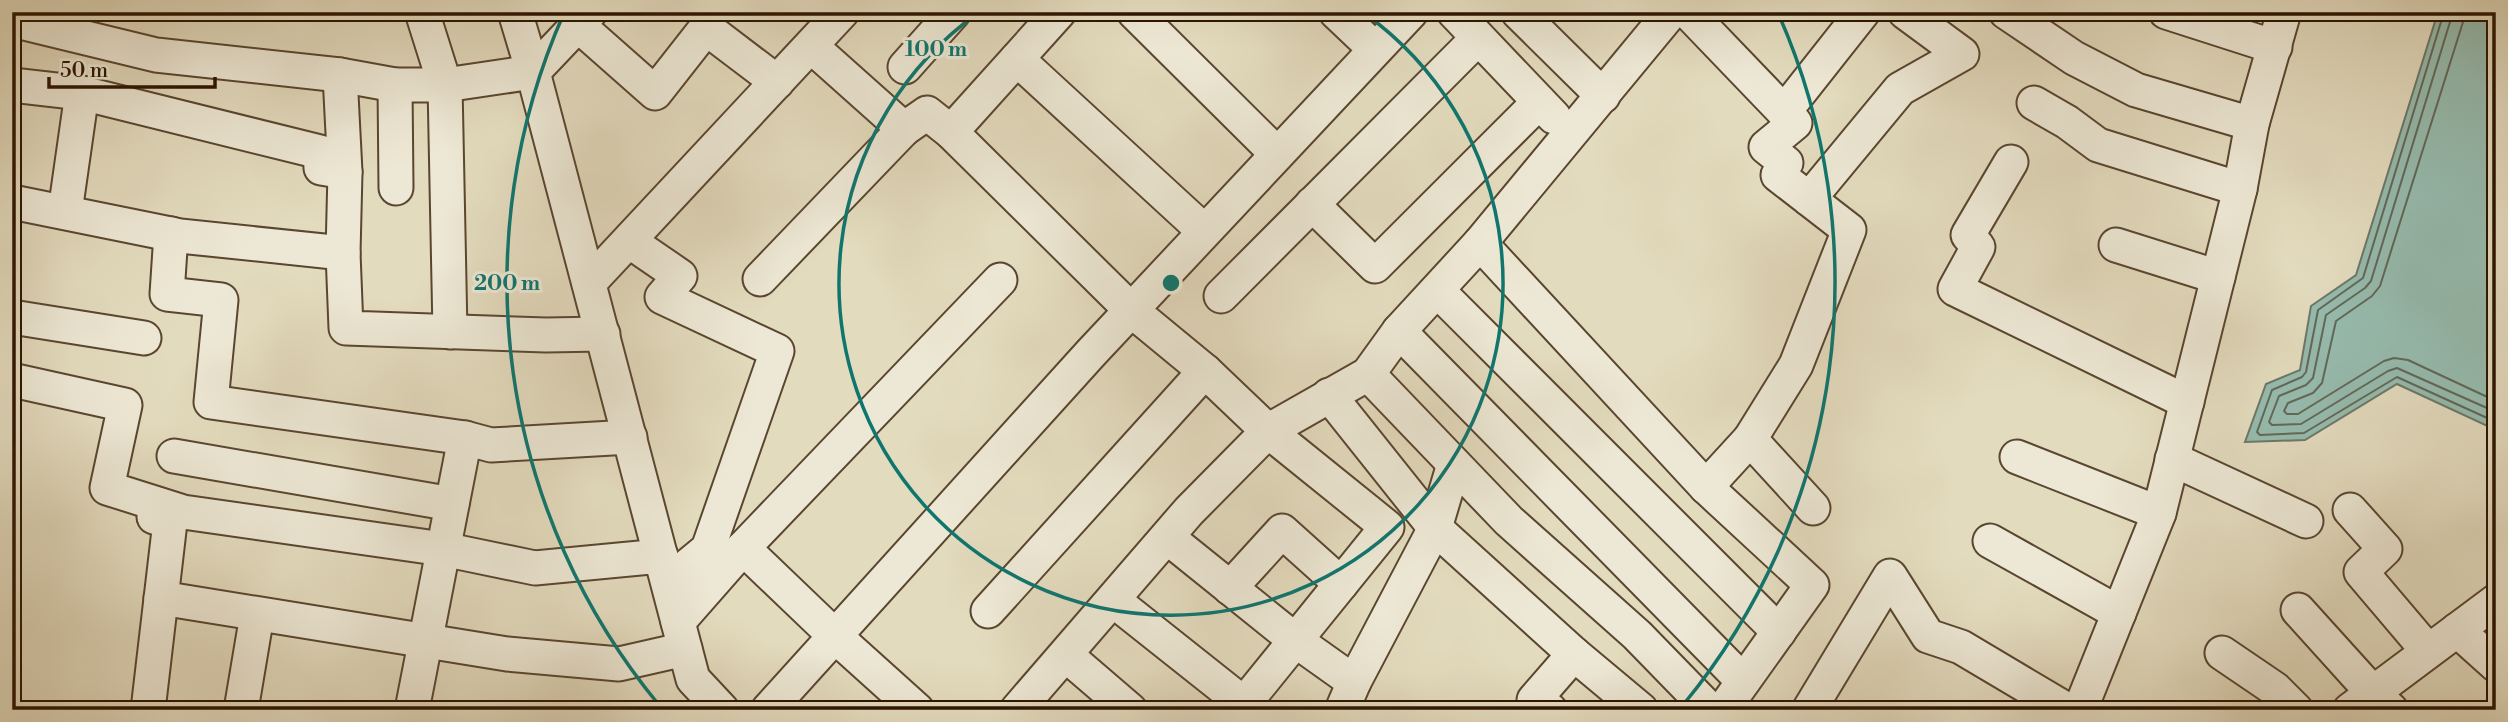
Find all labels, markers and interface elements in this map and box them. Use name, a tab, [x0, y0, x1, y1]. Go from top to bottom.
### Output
text: 100 m	[905, 37, 967, 63]
scale bar	[49, 46, 215, 90]
text: 50 m	[60, 58, 108, 84]
text: 200 m	[474, 271, 540, 297]
centre of rings	[1159, 271, 1183, 295]

